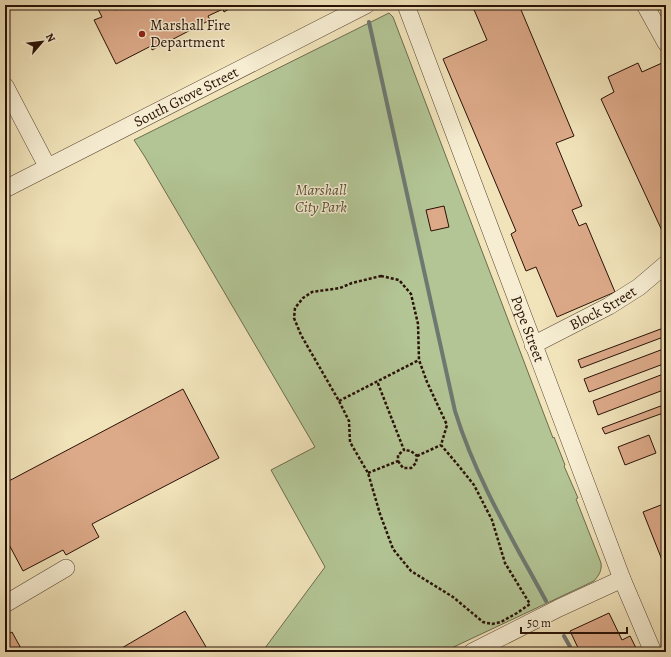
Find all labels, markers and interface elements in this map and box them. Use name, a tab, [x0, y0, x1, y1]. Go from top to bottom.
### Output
place label: Marshall Fire Department	[150, 15, 231, 52]
north arrow	[22, 22, 62, 62]
marker: Marshall Fire Department	[137, 29, 147, 39]
text: N	[42, 30, 59, 45]
street label: South Grove Street	[130, 62, 242, 132]
park label: Marshall City Park	[295, 180, 347, 217]
street label: Block Street	[566, 281, 640, 335]
street label: Pope Street	[506, 293, 550, 365]
scale bar	[521, 609, 627, 635]
text: 50 m	[527, 615, 551, 631]

